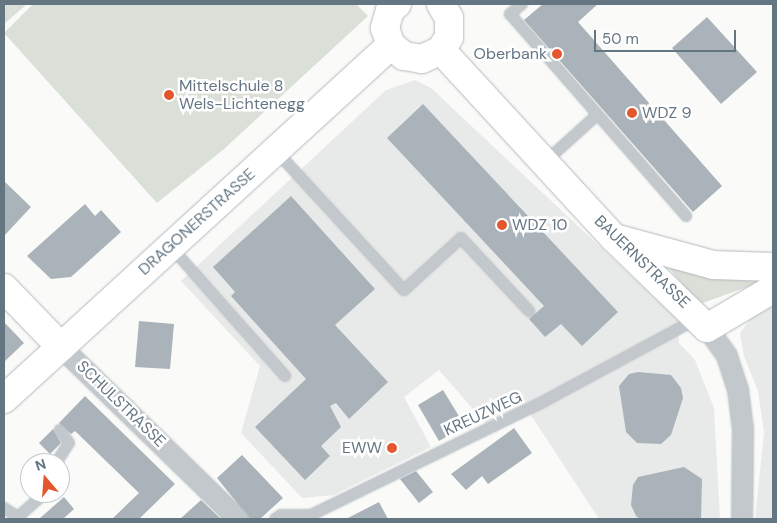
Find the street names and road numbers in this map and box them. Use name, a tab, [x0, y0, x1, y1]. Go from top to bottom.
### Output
street label: DRAGONERSTRASSE	[135, 165, 259, 279]
street label: BAUERNSTRASSE	[590, 212, 694, 312]
street label: SCHULSTRASSE	[73, 357, 169, 451]
street label: KREUZWEG	[441, 388, 525, 440]

